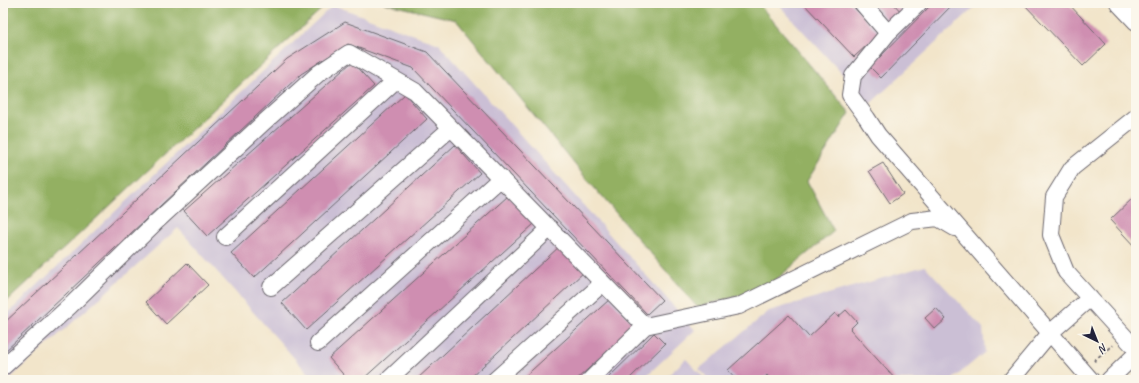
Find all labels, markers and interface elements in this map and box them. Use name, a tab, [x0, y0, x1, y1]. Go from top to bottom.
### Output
north arrow	[1077, 321, 1117, 361]
text: N	[1095, 341, 1111, 357]

